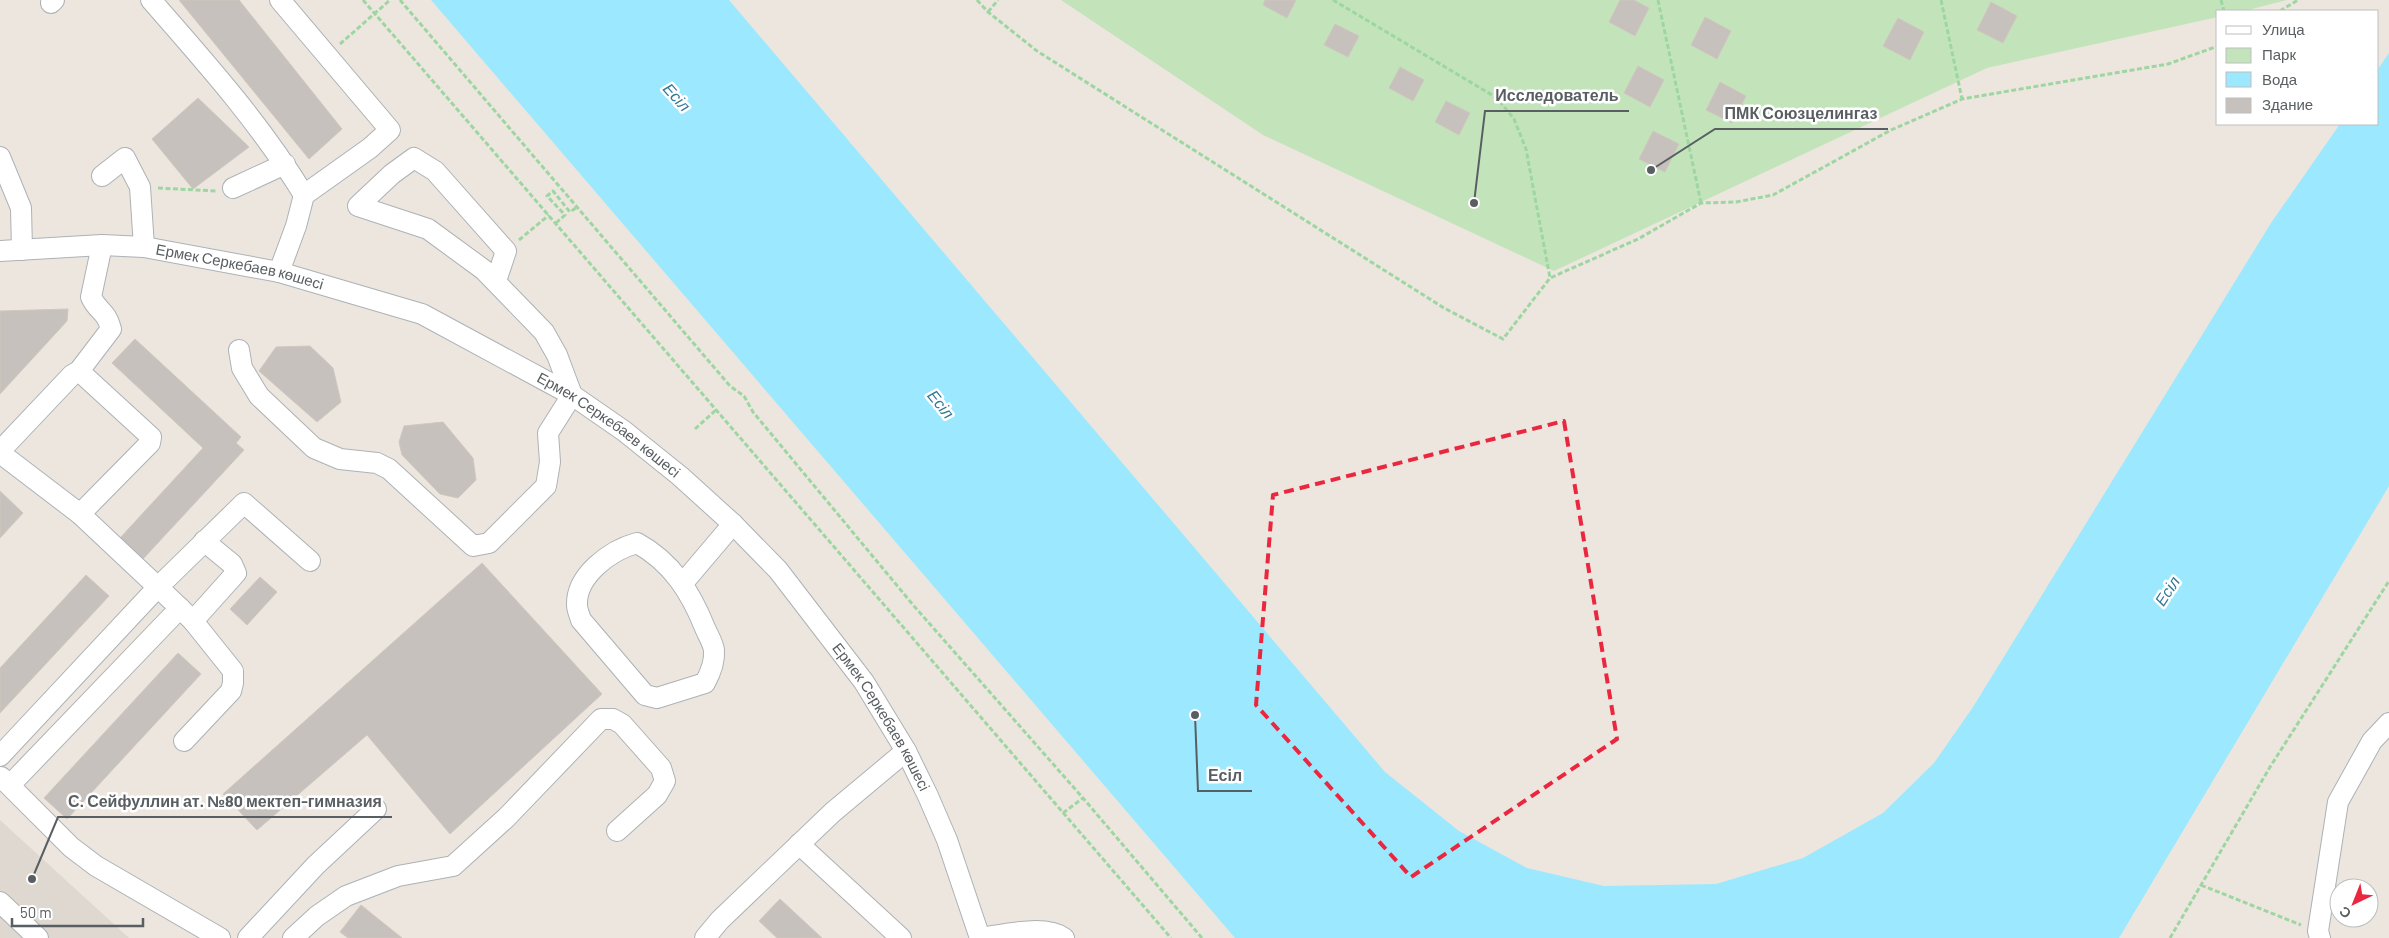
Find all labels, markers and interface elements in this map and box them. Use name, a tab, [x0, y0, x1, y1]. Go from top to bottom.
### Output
legend	[2216, 10, 2379, 125]
text: Улица	[2262, 20, 2305, 38]
text: Парк	[2262, 45, 2296, 63]
text: Вода	[2262, 70, 2298, 88]
water label: Есіл	[660, 79, 695, 115]
callout: Исследователь	[1485, 80, 1629, 111]
text: Исследователь	[1495, 85, 1619, 104]
text: Здание	[2262, 95, 2313, 113]
callout: ПМК Союзцелингаз	[1715, 98, 1888, 129]
text: ПМК Союзцелингаз	[1725, 103, 1877, 122]
street label: Ермек Серкебаев көшесі	[155, 239, 326, 293]
street label: Ермек Серкебаев көшесі	[534, 368, 684, 481]
water label: Есіл	[924, 386, 959, 422]
water label: Есіл	[2150, 572, 2183, 609]
street label: Ермек Серкебаев көшесі	[829, 639, 934, 794]
callout: Есіл	[1198, 760, 1252, 791]
text: Есіл	[1208, 765, 1242, 784]
callout: С. Сейфуллин ат. №80 мектеп-гимназия	[58, 786, 392, 817]
text: С. Сейфуллин ат. №80 мектеп-гимназия	[68, 791, 382, 810]
north arrow	[2329, 878, 2379, 928]
scale bar	[12, 896, 144, 928]
text: 50 m	[20, 903, 52, 921]
text: С	[2335, 903, 2354, 923]

